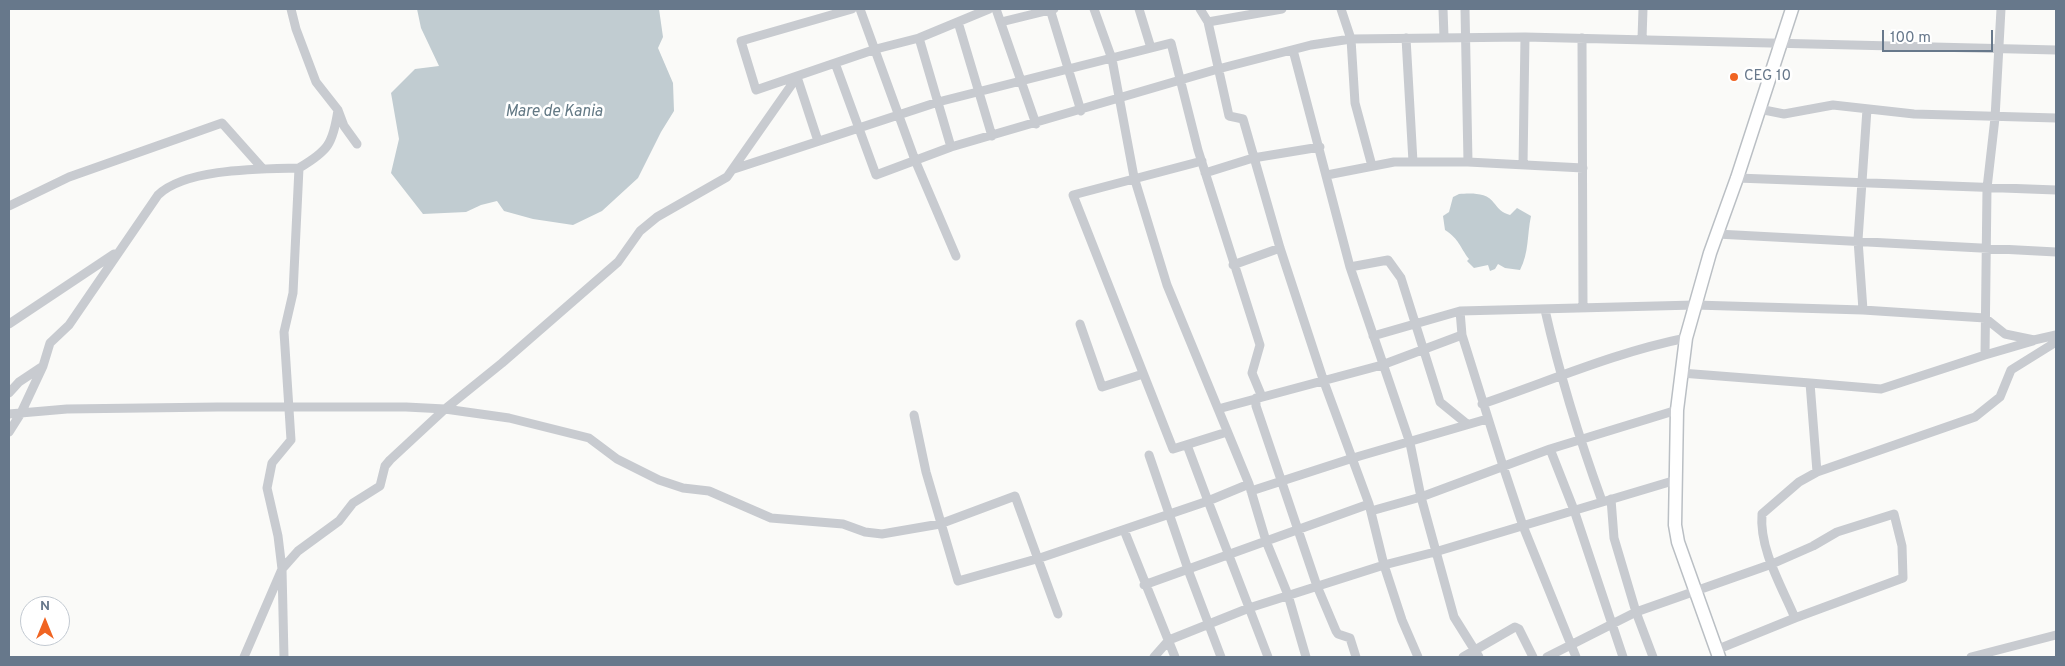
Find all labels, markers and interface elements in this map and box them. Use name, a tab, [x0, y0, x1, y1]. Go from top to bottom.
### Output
scale bar	[1885, 20, 1996, 52]
text: 100 m	[1890, 29, 1931, 48]
place label: CEG 10	[1744, 68, 1791, 86]
marker: CEG 10	[1728, 71, 1740, 83]
water label: Mare de Kania	[505, 103, 603, 123]
north arrow	[20, 596, 70, 646]
text: N	[40, 598, 50, 615]

